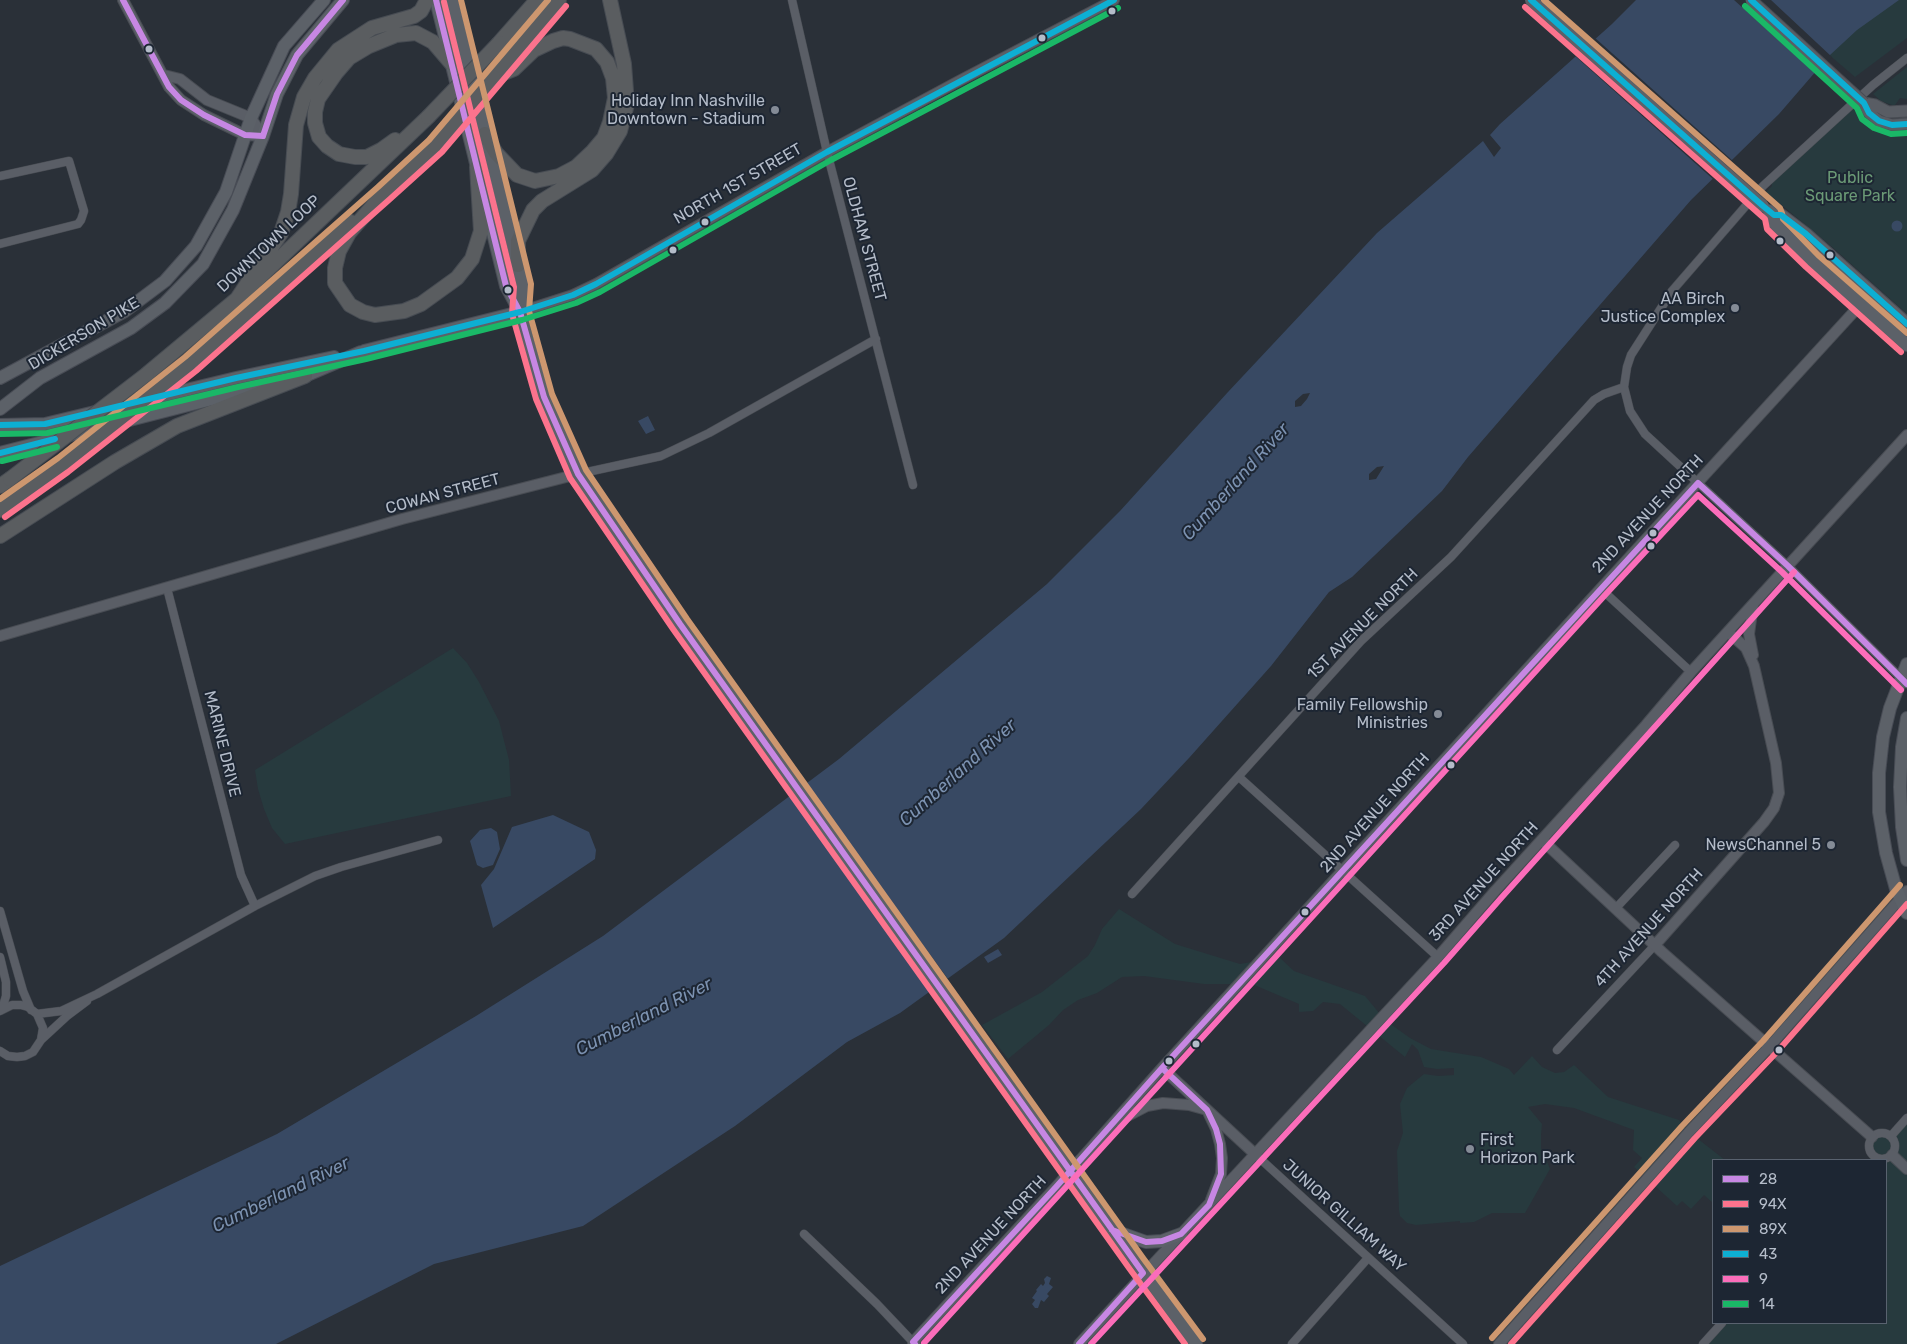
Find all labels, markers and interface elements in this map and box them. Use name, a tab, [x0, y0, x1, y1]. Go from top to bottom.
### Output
unlabelled marker	[1107, 6, 1117, 16]
unlabelled marker	[1037, 33, 1047, 43]
unlabelled marker	[144, 44, 154, 54]
place label: Holiday Inn Nashville Downtown - Stadium	[607, 91, 765, 129]
marker: Holiday Inn Nashville Downtown - Stadium	[769, 104, 781, 116]
street label: NORTH 1ST STREET	[670, 139, 806, 229]
park label: Public Square Park	[1805, 168, 1895, 206]
street label: OLDHAM STREET	[838, 175, 890, 303]
street label: DOWNTOWN LOOP	[213, 191, 325, 297]
unlabelled marker	[700, 217, 710, 227]
unlabelled marker	[1775, 236, 1785, 246]
unlabelled marker	[668, 245, 678, 255]
unlabelled marker	[1825, 250, 1835, 260]
unlabelled marker	[503, 285, 513, 295]
place label: AA Birch Justice Complex	[1600, 289, 1725, 327]
street label: DICKERSON PIKE	[25, 293, 143, 375]
marker: AA Birch Justice Complex	[1729, 302, 1741, 314]
water label: Cumberland River	[1178, 419, 1294, 545]
street label: 2ND AVENUE NORTH	[1588, 451, 1708, 577]
street label: COWAN STREET	[384, 469, 502, 519]
unlabelled marker	[1648, 528, 1658, 538]
unlabelled marker	[1646, 541, 1656, 551]
street label: 1ST AVENUE NORTH	[1304, 565, 1422, 683]
street label: MARINE DRIVE	[199, 689, 245, 799]
place label: Family Fellowship Ministries	[1297, 695, 1428, 733]
marker: Family Fellowship Ministries	[1432, 708, 1444, 720]
water label: Cumberland River	[895, 715, 1021, 831]
street label: 2ND AVENUE NORTH	[1316, 749, 1434, 877]
unlabelled marker	[1446, 760, 1456, 770]
street label: 3RD AVENUE NORTH	[1425, 818, 1543, 946]
place label: NewsChannel 5	[1705, 835, 1821, 855]
marker: NewsChannel 5	[1825, 839, 1837, 851]
street label: 4TH AVENUE NORTH	[1591, 865, 1707, 991]
unlabelled marker	[1300, 907, 1310, 917]
water label: Cumberland River	[572, 973, 716, 1061]
unlabelled marker	[1191, 1039, 1201, 1049]
unlabelled marker	[1774, 1045, 1784, 1055]
unlabelled marker	[1164, 1056, 1174, 1066]
place label: First Horizon Park	[1480, 1130, 1575, 1168]
marker: First Horizon Park	[1464, 1143, 1476, 1155]
water label: Cumberland River	[209, 1152, 353, 1238]
street label: JUNIOR GILLIAM WAY	[1278, 1156, 1410, 1276]
legend	[1712, 1159, 1887, 1324]
text: 28	[1759, 1170, 1777, 1188]
street label: 2ND AVENUE NORTH	[931, 1172, 1051, 1298]
text: 94X	[1759, 1195, 1787, 1213]
text: 89X	[1759, 1220, 1787, 1238]
text: 43	[1759, 1245, 1777, 1263]
text: 9	[1759, 1270, 1768, 1288]
text: 14	[1759, 1295, 1775, 1313]

